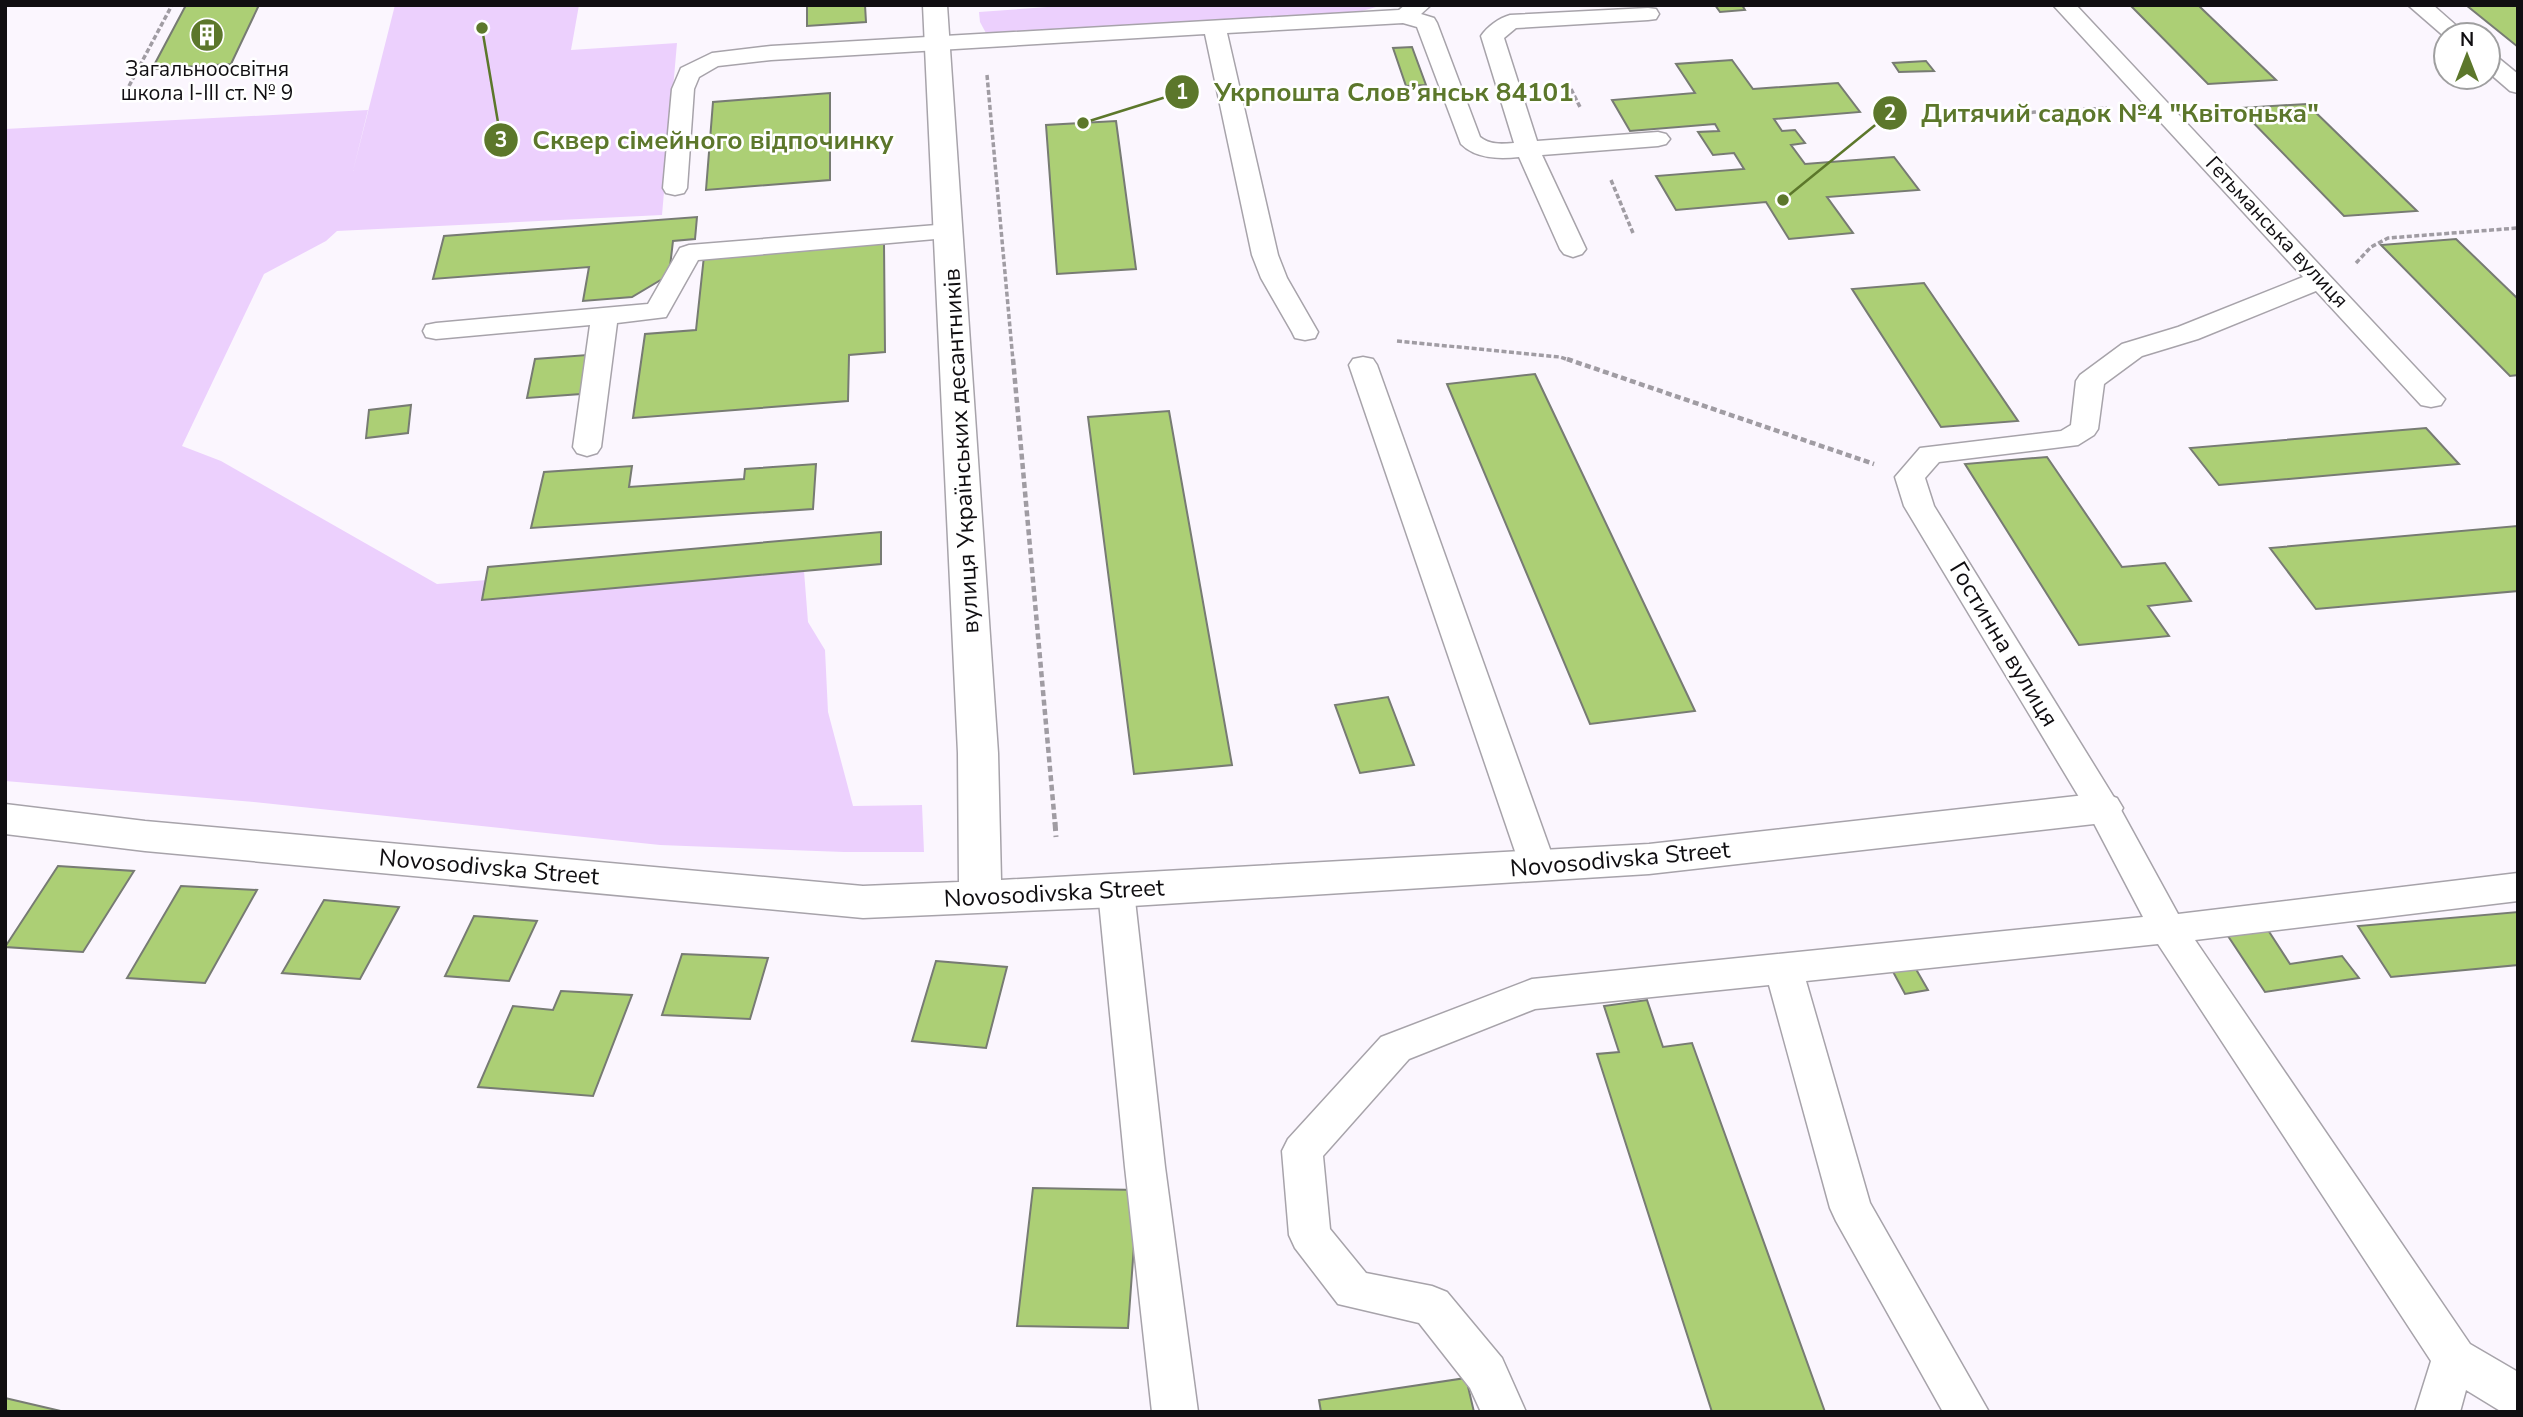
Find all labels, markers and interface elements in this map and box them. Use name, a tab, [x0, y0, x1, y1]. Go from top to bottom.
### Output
building icon: Загальноосвітня школа І-ІІІ ст. № 9	[188, 16, 226, 54]
north arrow	[2432, 21, 2502, 91]
text: N	[2460, 27, 2474, 53]
place label: Загальноосвітня школа І-ІІІ ст. № 9	[121, 55, 293, 107]
callout: Укрпошта Слов’янськ 84101	[1165, 68, 1588, 115]
text: Укрпошта Слов’янськ 84101	[1213, 75, 1574, 110]
text: 1	[1176, 78, 1188, 106]
callout: Дитячий садок №4 "Квітонька"	[1872, 89, 2333, 136]
text: Дитячий садок №4 "Квітонька"	[1921, 96, 2319, 131]
text: 2	[1884, 99, 1896, 127]
callout: Сквер сімейного відпочинку	[483, 116, 908, 163]
text: Сквер сімейного відпочинку	[532, 123, 895, 158]
text: 3	[495, 126, 507, 154]
street label: Гетьманська вулиця	[2199, 150, 2355, 314]
street label: вулиця Українських десантників	[935, 267, 987, 635]
street label: Гостинна вулиця	[1942, 556, 2066, 732]
street label: Novosodivska Street	[1509, 833, 1732, 885]
street label: Novosodivska Street	[378, 841, 601, 893]
street label: Novosodivska Street	[943, 871, 1166, 915]

